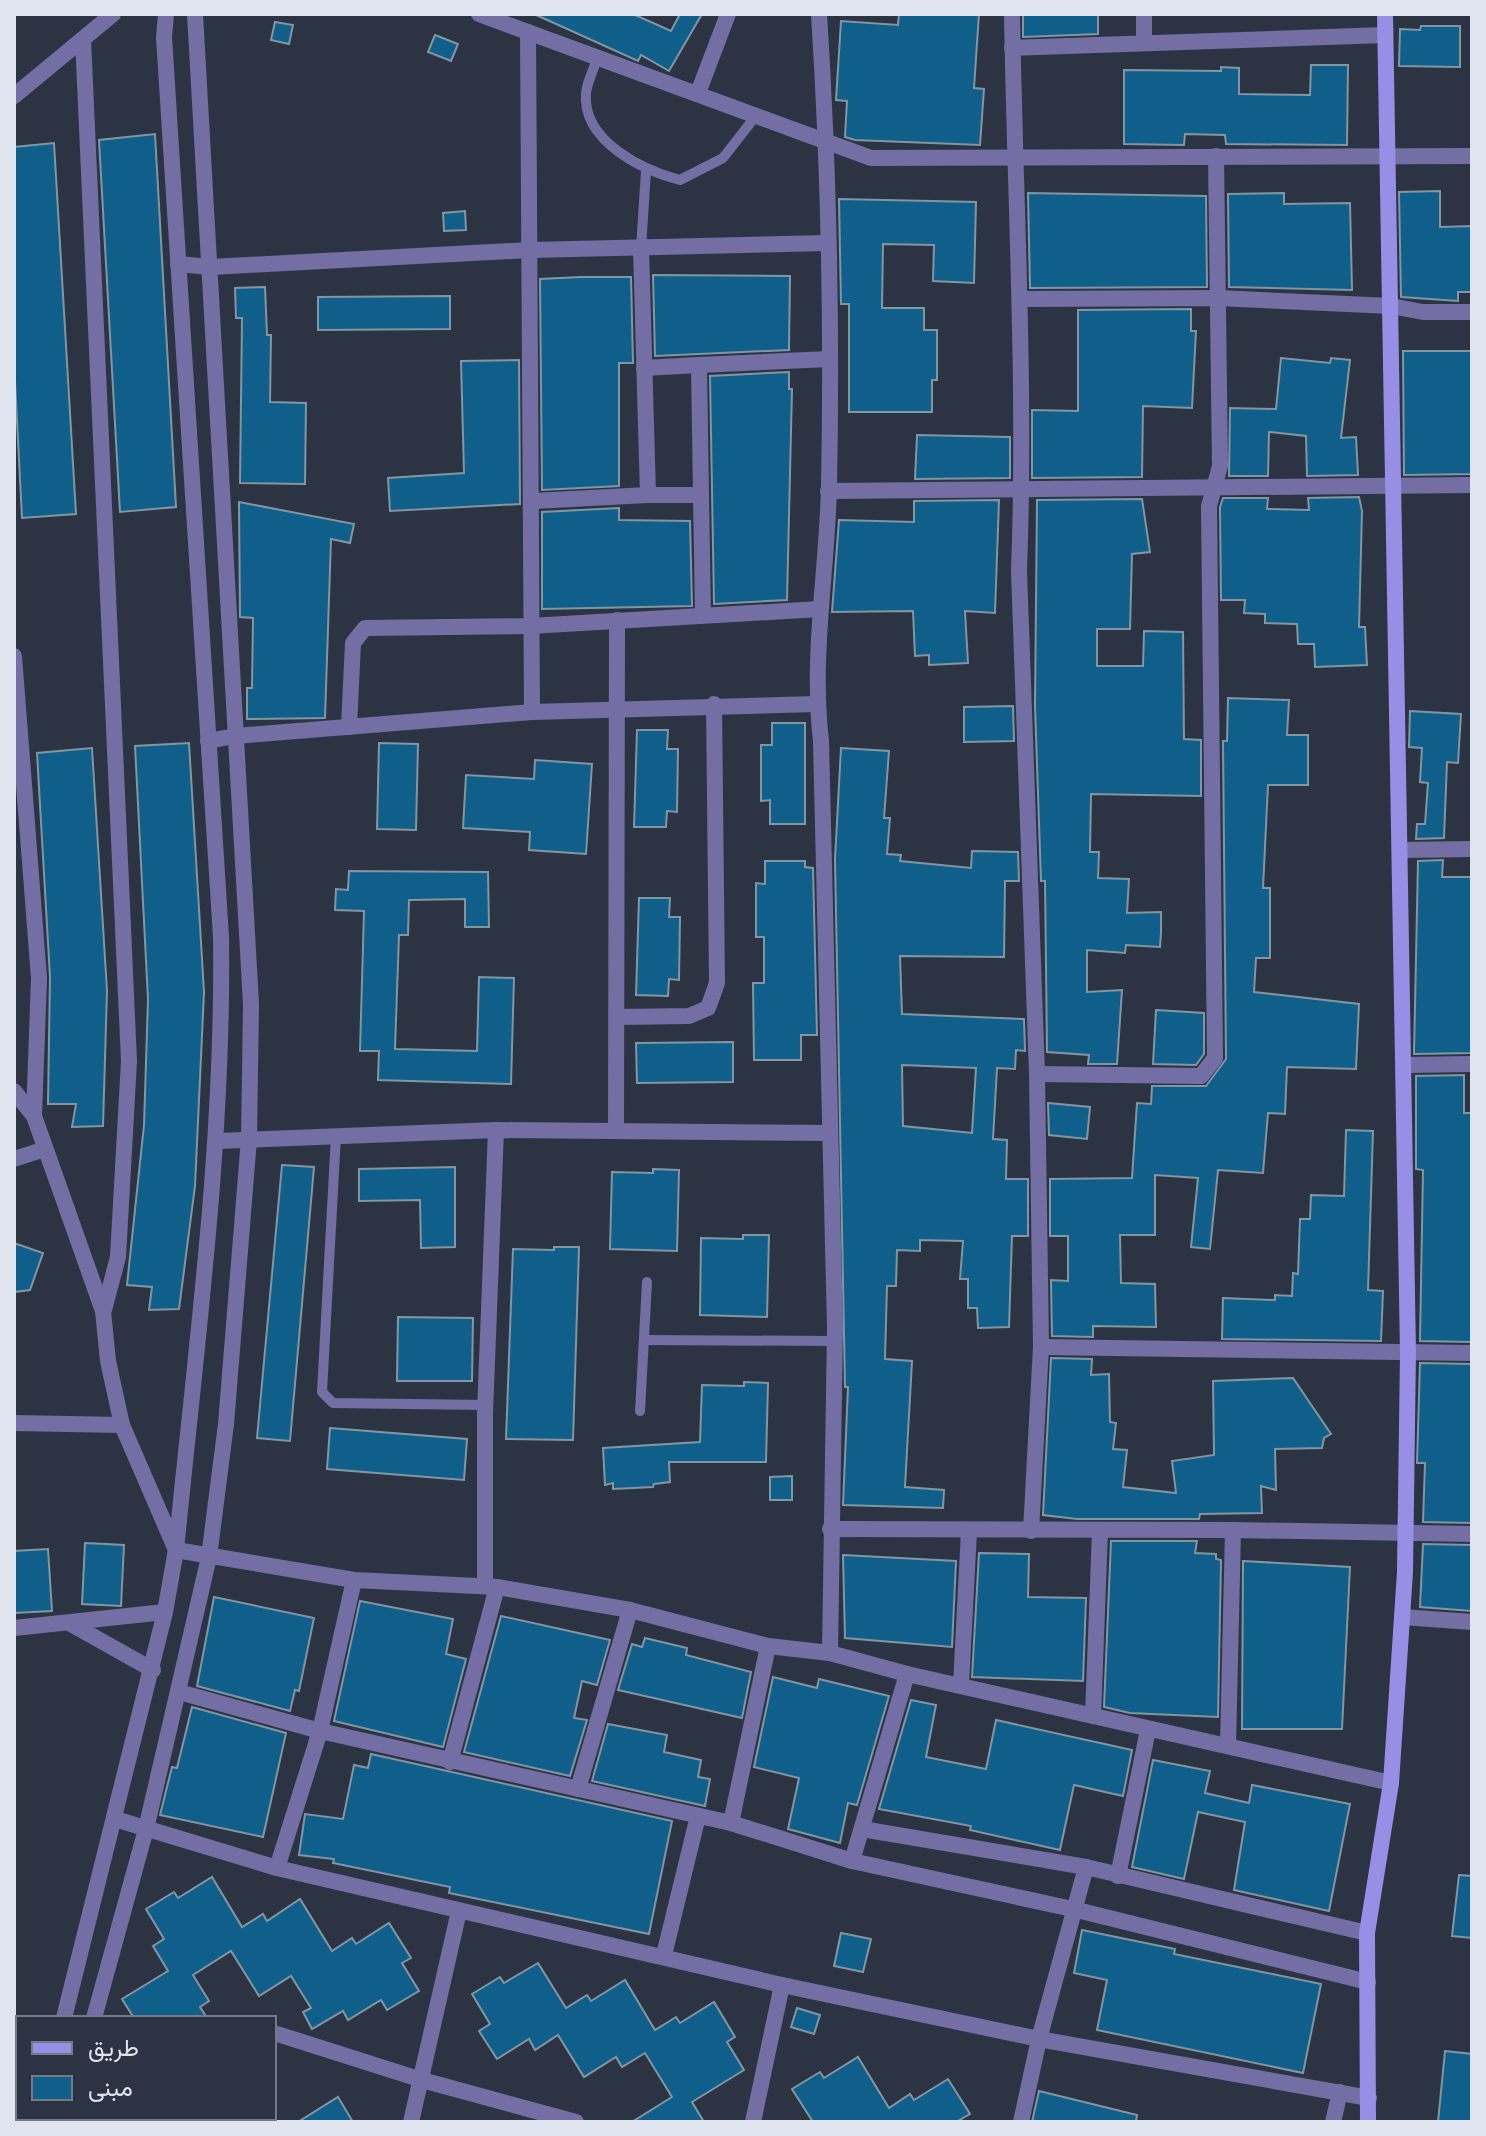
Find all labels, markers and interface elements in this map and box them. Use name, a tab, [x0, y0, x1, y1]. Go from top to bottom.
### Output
legend	[16, 2016, 276, 2120]
text: طريق	[88, 2034, 139, 2063]
text: مبنى	[88, 2074, 133, 2103]

